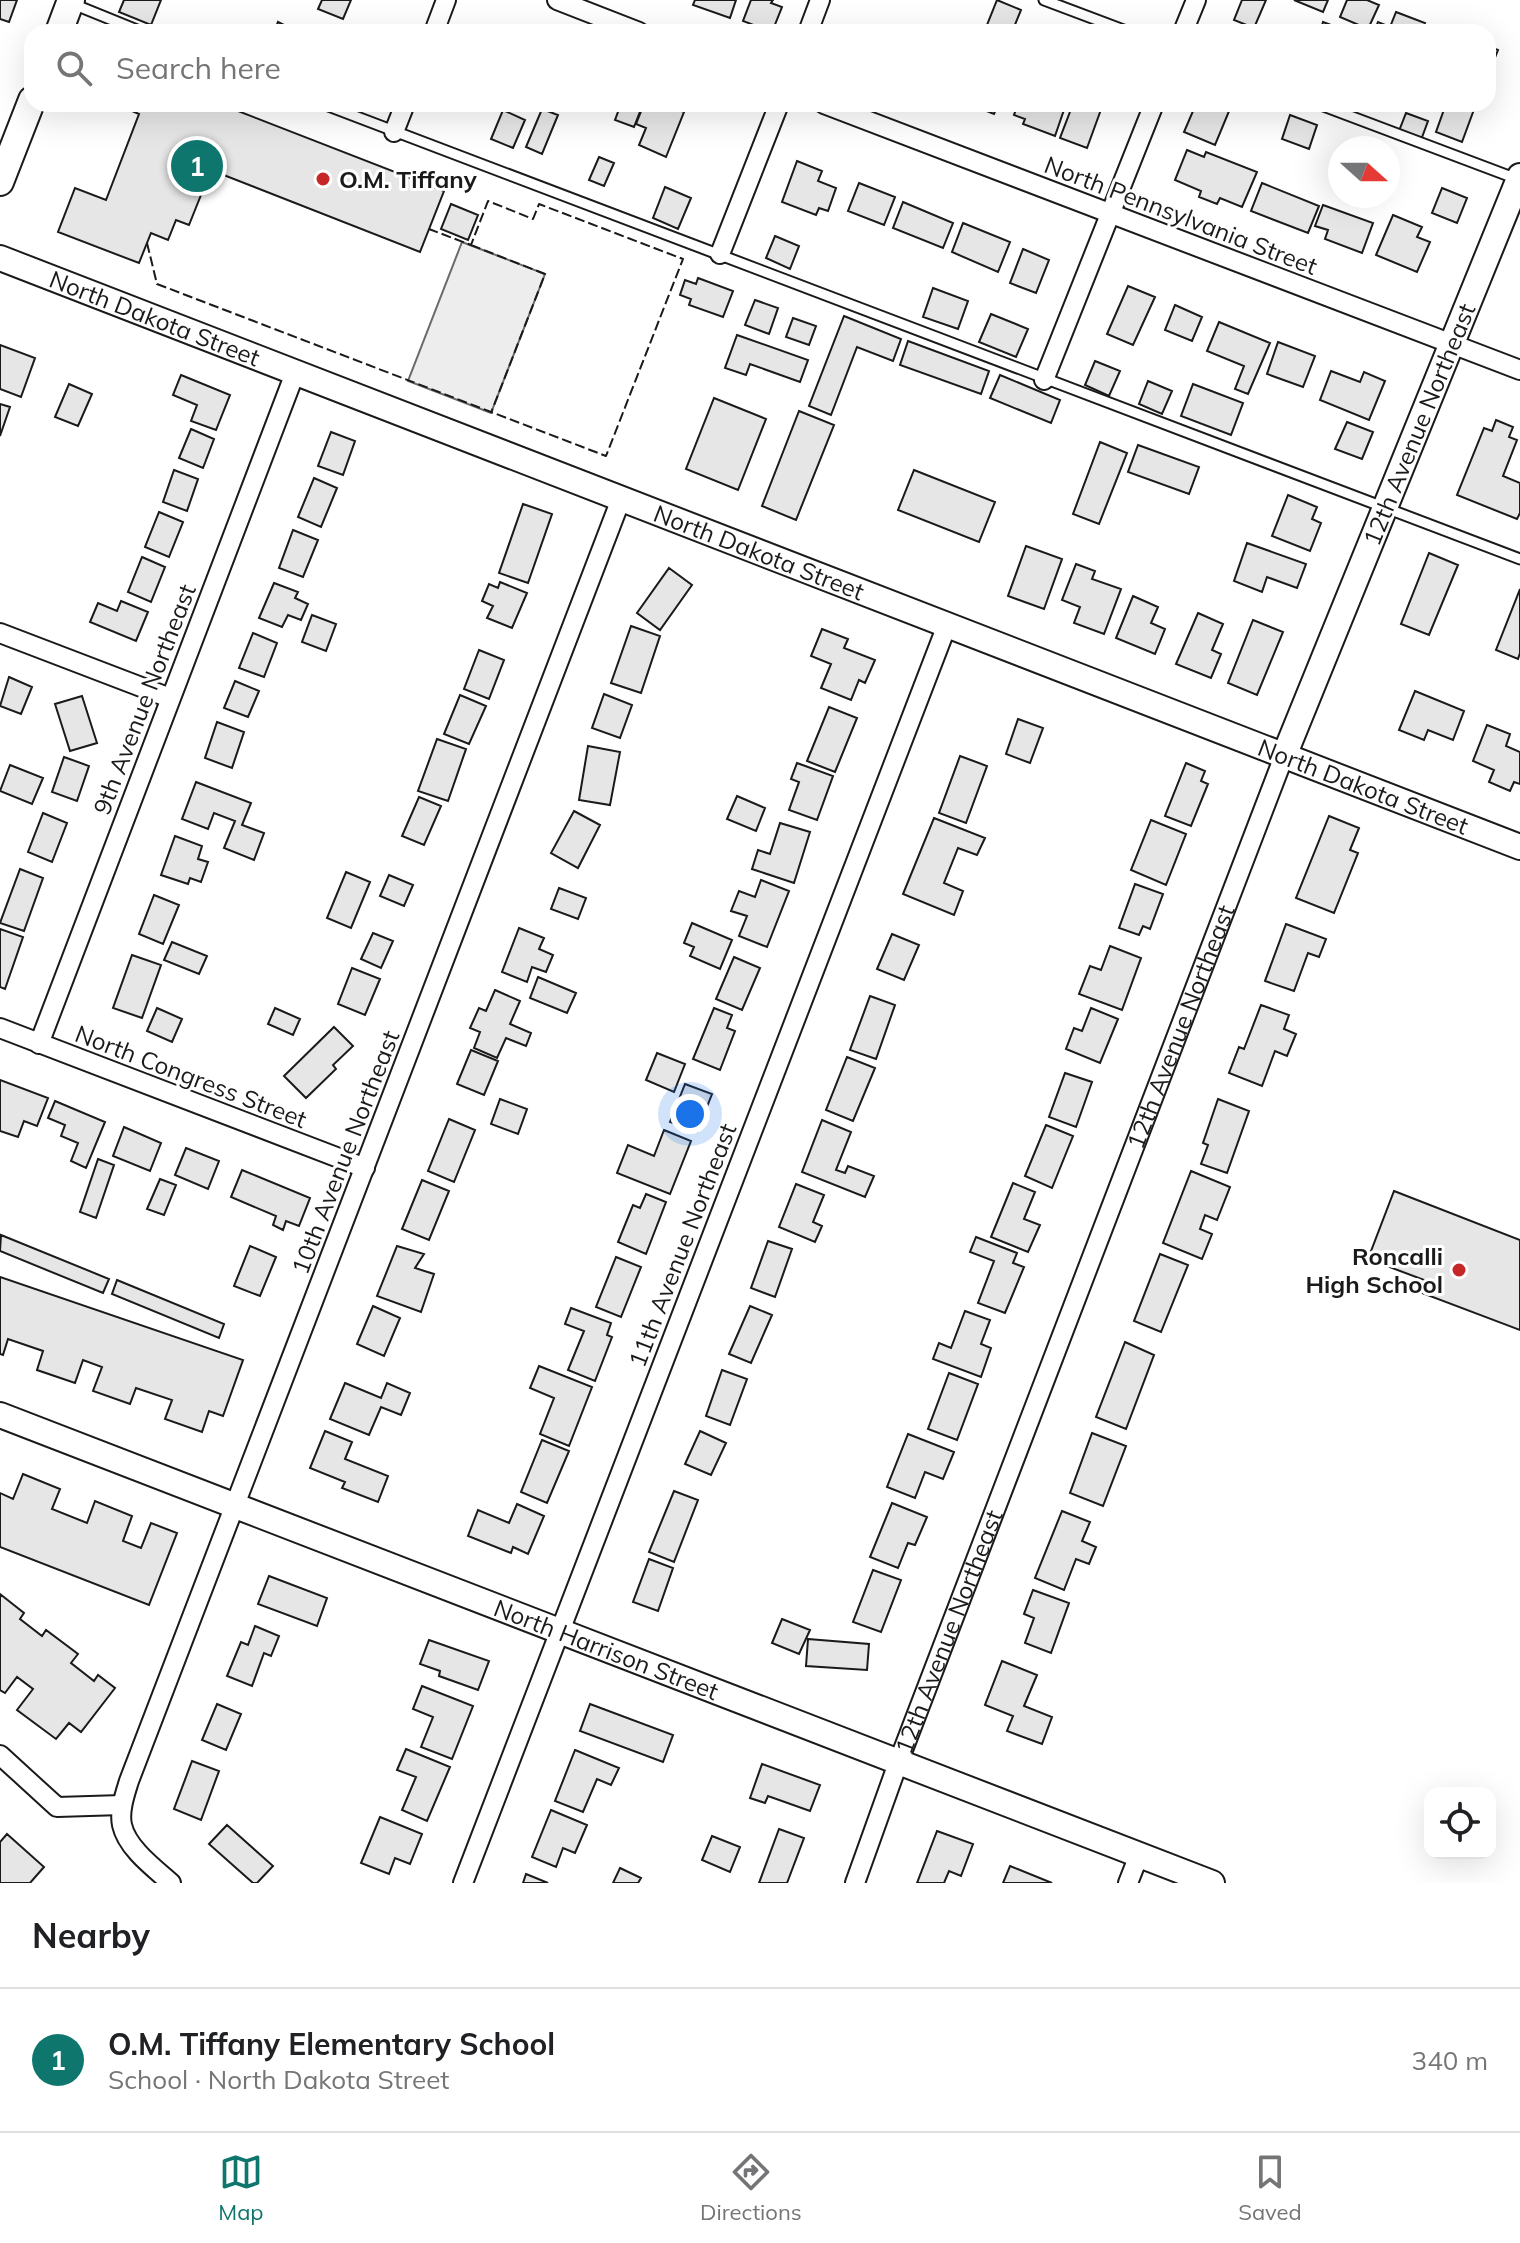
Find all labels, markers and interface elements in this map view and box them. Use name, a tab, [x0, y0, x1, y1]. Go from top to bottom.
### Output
search box	[24, 24, 1496, 112]
icon: search	[52, 46, 96, 90]
text: Search here	[116, 49, 281, 87]
pin: 1	[171, 136, 223, 196]
north arrow	[1328, 136, 1400, 208]
street label: North Pennsylvania Street	[1040, 149, 1322, 281]
place label: O.M. Tiffany	[339, 164, 478, 194]
marker: O.M. Tiffany	[314, 170, 332, 188]
street label: North Dakota Street	[45, 264, 264, 372]
street label: 12th Avenue Northeast	[1356, 299, 1482, 550]
street label: North Dakota Street	[650, 498, 869, 606]
street label: 9th Avenue Northeast	[86, 580, 202, 818]
street label: North Dakota Street	[1254, 732, 1473, 841]
street label: 12th Avenue Northeast	[1120, 901, 1241, 1153]
street label: North Congress Street	[71, 1018, 311, 1134]
street label: 10th Avenue Northeast	[285, 1026, 405, 1278]
your location	[670, 1094, 710, 1134]
street label: 11th Avenue Northeast	[622, 1119, 742, 1371]
place label: Roncalli High School	[1305, 1241, 1443, 1299]
marker: Roncalli High School	[1450, 1261, 1468, 1279]
street label: 12th Avenue Northeast	[888, 1506, 1009, 1758]
street label: North Harrison Street	[490, 1592, 723, 1706]
map controls	[1424, 1787, 1496, 1859]
button: locate	[1424, 1787, 1496, 1859]
text: Nearby	[32, 1914, 150, 1957]
text: O.M. Tiffany Elementary School	[108, 2025, 555, 2063]
text: 1	[50, 2044, 66, 2077]
text: 340 m	[1412, 2044, 1488, 2077]
text: School · North Dakota Street	[108, 2063, 449, 2096]
tab: Map	[218, 2150, 264, 2226]
tab: Directions	[700, 2150, 802, 2226]
tab: Saved	[1238, 2150, 1302, 2226]

